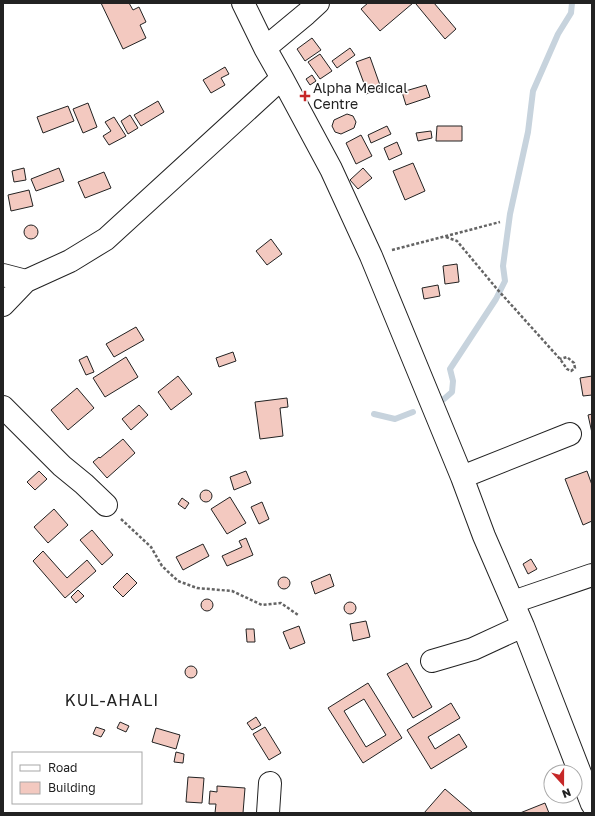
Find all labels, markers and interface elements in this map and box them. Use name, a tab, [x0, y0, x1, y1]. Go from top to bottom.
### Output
place label: Alpha Medical Centre	[313, 79, 408, 112]
marker: Alpha Medical Centre	[300, 91, 310, 101]
district label: KUL-AHALI	[65, 690, 159, 710]
legend	[12, 752, 142, 804]
text: Road	[48, 760, 77, 775]
north arrow	[543, 764, 583, 804]
text: Building	[48, 780, 96, 795]
text: N	[561, 786, 573, 801]

